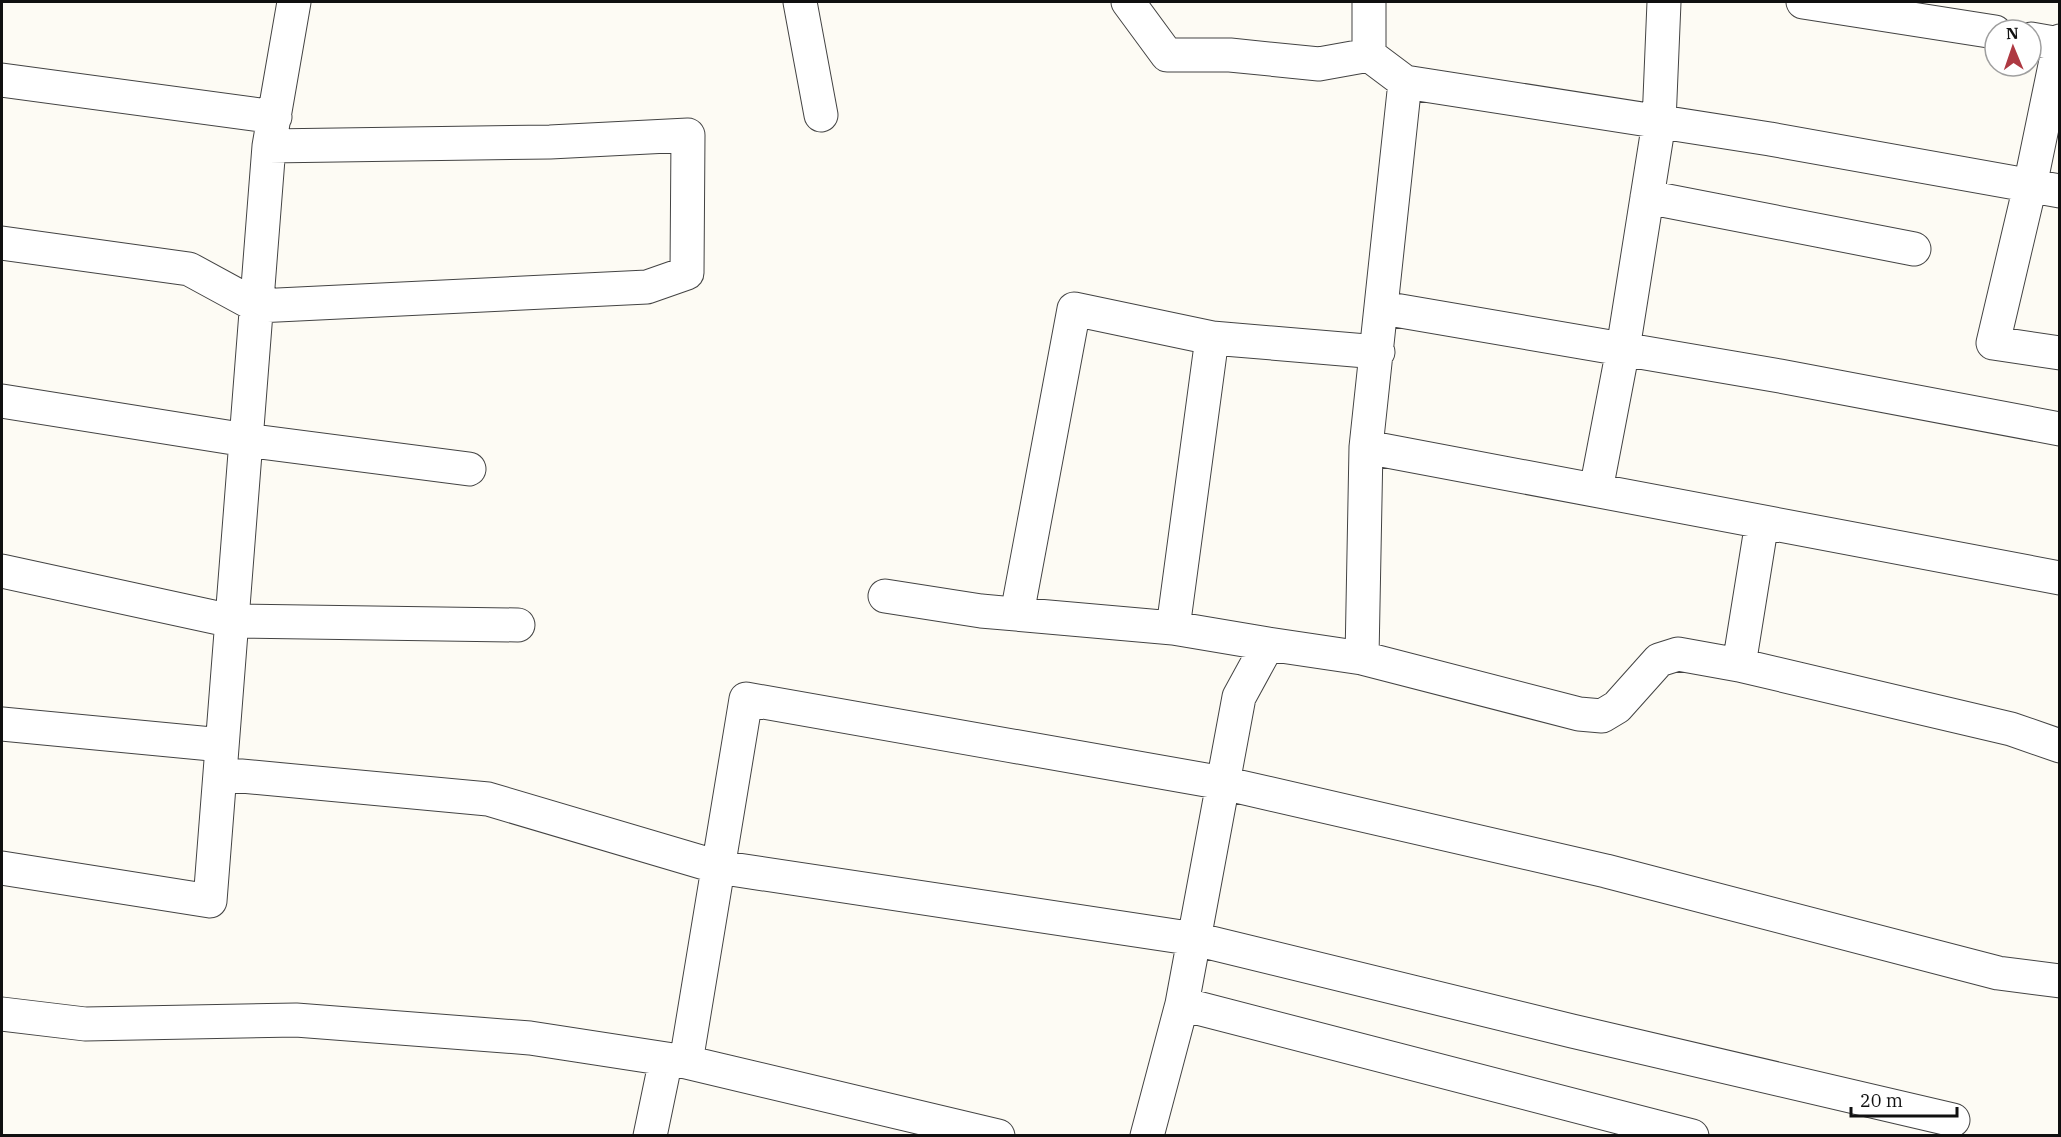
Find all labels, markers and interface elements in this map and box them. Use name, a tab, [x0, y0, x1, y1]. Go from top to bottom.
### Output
north arrow	[1983, 18, 2043, 78]
text: N	[2006, 23, 2019, 43]
scale bar	[1851, 1080, 1958, 1118]
text: 20 m	[1860, 1089, 1903, 1112]

